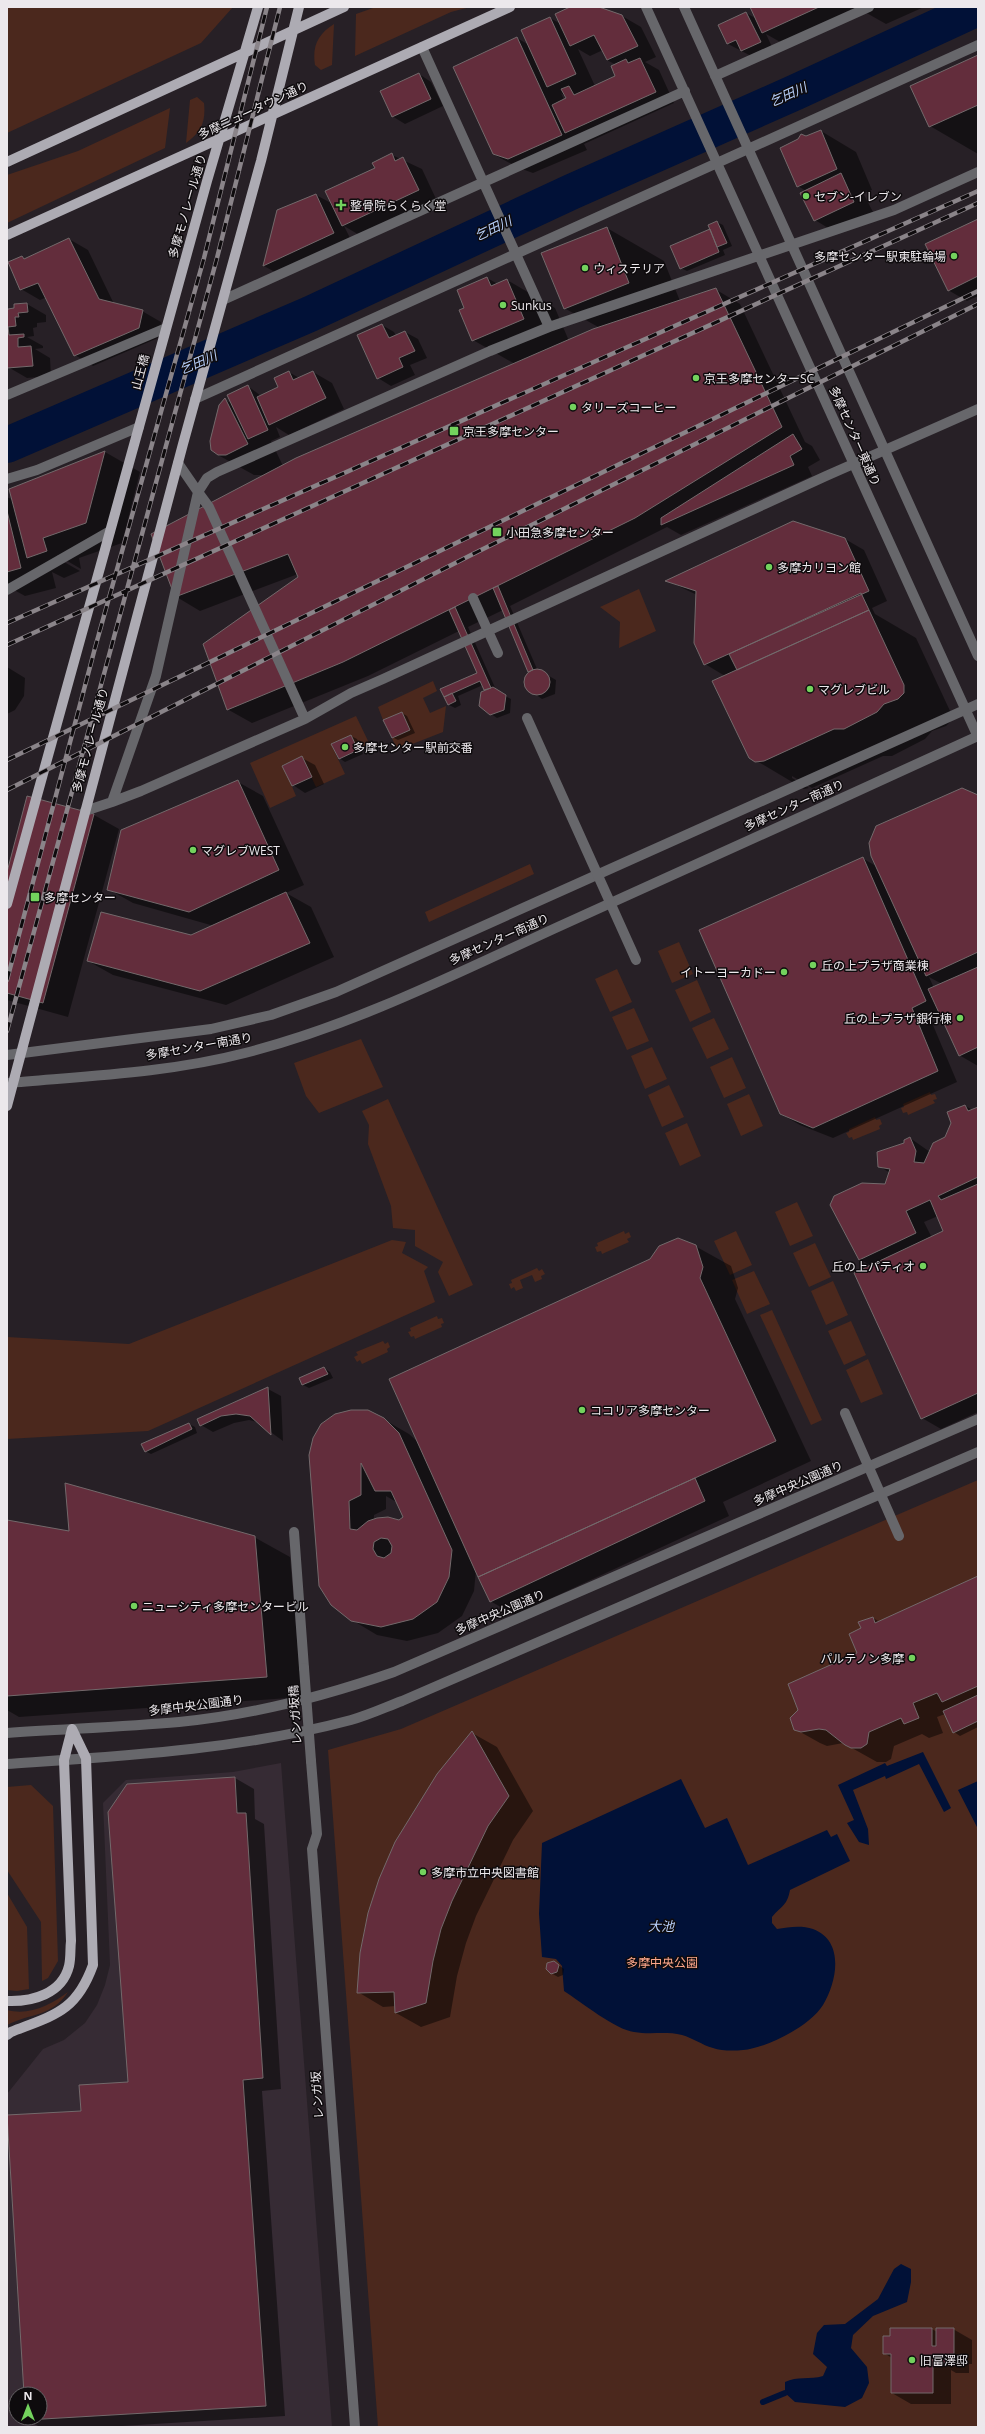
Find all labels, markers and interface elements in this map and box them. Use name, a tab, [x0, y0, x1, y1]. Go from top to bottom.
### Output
street label: 多摩ニュータウン通り	[195, 77, 311, 143]
water label: 乞田川	[767, 77, 811, 110]
street label: 多摩モノレール通り	[164, 152, 210, 260]
place label: セブン-イレブン	[814, 188, 902, 205]
marker: セブン-イレブン	[801, 191, 811, 201]
place label: 整骨院らくらく堂	[350, 197, 446, 214]
marker: 整骨院らくらく堂	[335, 199, 347, 211]
water label: 乞田川	[472, 211, 516, 244]
place label: 多摩センター駅東駐輪場	[814, 248, 946, 265]
marker: 多摩センター駅東駐輪場	[949, 251, 959, 261]
place label: ウィステリア	[593, 260, 665, 277]
marker: ウィステリア	[580, 263, 590, 273]
place label: Sunkus	[511, 297, 552, 314]
marker: Sunkus	[498, 300, 508, 310]
water label: 乞田川	[177, 345, 221, 378]
street label: 山王橋	[127, 352, 153, 392]
place label: 京王多摩センターSC	[704, 370, 815, 387]
marker: 京王多摩センターSC	[691, 373, 701, 383]
street label: 多摩センター東通り	[825, 383, 885, 489]
place label: タリーズコーヒー	[581, 399, 676, 416]
marker: タリーズコーヒー	[568, 402, 578, 412]
place label: 京王多摩センター	[463, 423, 559, 440]
marker: 京王多摩センター	[448, 425, 460, 437]
place label: 小田急多摩センター	[506, 524, 614, 541]
marker: 小田急多摩センター	[491, 526, 503, 538]
place label: 多摩カリヨン館	[777, 559, 861, 576]
marker: 多摩カリヨン館	[764, 562, 774, 572]
place label: マグレブビル	[818, 681, 890, 698]
marker: マグレブビル	[805, 684, 815, 694]
street label: 多摩モノレール通り	[68, 686, 112, 794]
place label: 多摩センター駅前交番	[353, 739, 473, 756]
marker: 多摩センター駅前交番	[340, 742, 350, 752]
street label: 多摩センター南通り	[741, 775, 847, 835]
place label: マグレブWEST	[201, 842, 280, 859]
marker: マグレブWEST	[188, 845, 198, 855]
place label: 多摩センター	[44, 889, 116, 906]
marker: 多摩センター	[29, 891, 41, 903]
street label: 多摩センター南通り	[446, 909, 552, 969]
place label: 丘の上プラザ商業棟	[821, 957, 929, 974]
marker: 丘の上プラザ商業棟	[808, 960, 818, 970]
place label: イトーヨーカドー	[680, 964, 776, 981]
marker: イトーヨーカドー	[779, 967, 789, 977]
place label: 丘の上プラザ銀行棟	[844, 1010, 952, 1027]
marker: 丘の上プラザ銀行棟	[955, 1013, 965, 1023]
street label: 多摩センター南通り	[144, 1028, 254, 1064]
place label: 丘の上パティオ	[832, 1258, 915, 1275]
marker: 丘の上パティオ	[918, 1261, 928, 1271]
place label: ココリア多摩センター	[590, 1402, 710, 1419]
marker: ココリア多摩センター	[577, 1405, 587, 1415]
street label: 多摩中央公園通り	[750, 1456, 846, 1510]
street label: 多摩中央公園通り	[452, 1585, 548, 1639]
place label: ニューシティ多摩センタービル	[142, 1598, 309, 1615]
marker: ニューシティ多摩センタービル	[129, 1601, 139, 1611]
place label: パルテノン多摩	[820, 1650, 904, 1667]
marker: パルテノン多摩	[907, 1653, 917, 1663]
street label: レンガ坂橋	[284, 1684, 306, 1746]
street label: 多摩中央公園通り	[147, 1691, 245, 1719]
place label: 多摩市立中央図書館	[431, 1864, 539, 1881]
marker: 多摩市立中央図書館	[418, 1867, 428, 1877]
water label: 大池	[648, 1917, 676, 1935]
park label: 多摩中央公園	[626, 1954, 698, 1971]
street label: レンガ坂	[307, 2070, 327, 2120]
place label: 旧富澤邸	[920, 2352, 968, 2369]
marker: 旧富澤邸	[907, 2355, 917, 2365]
north arrow	[8, 2386, 48, 2426]
text: N	[24, 2388, 32, 2403]

